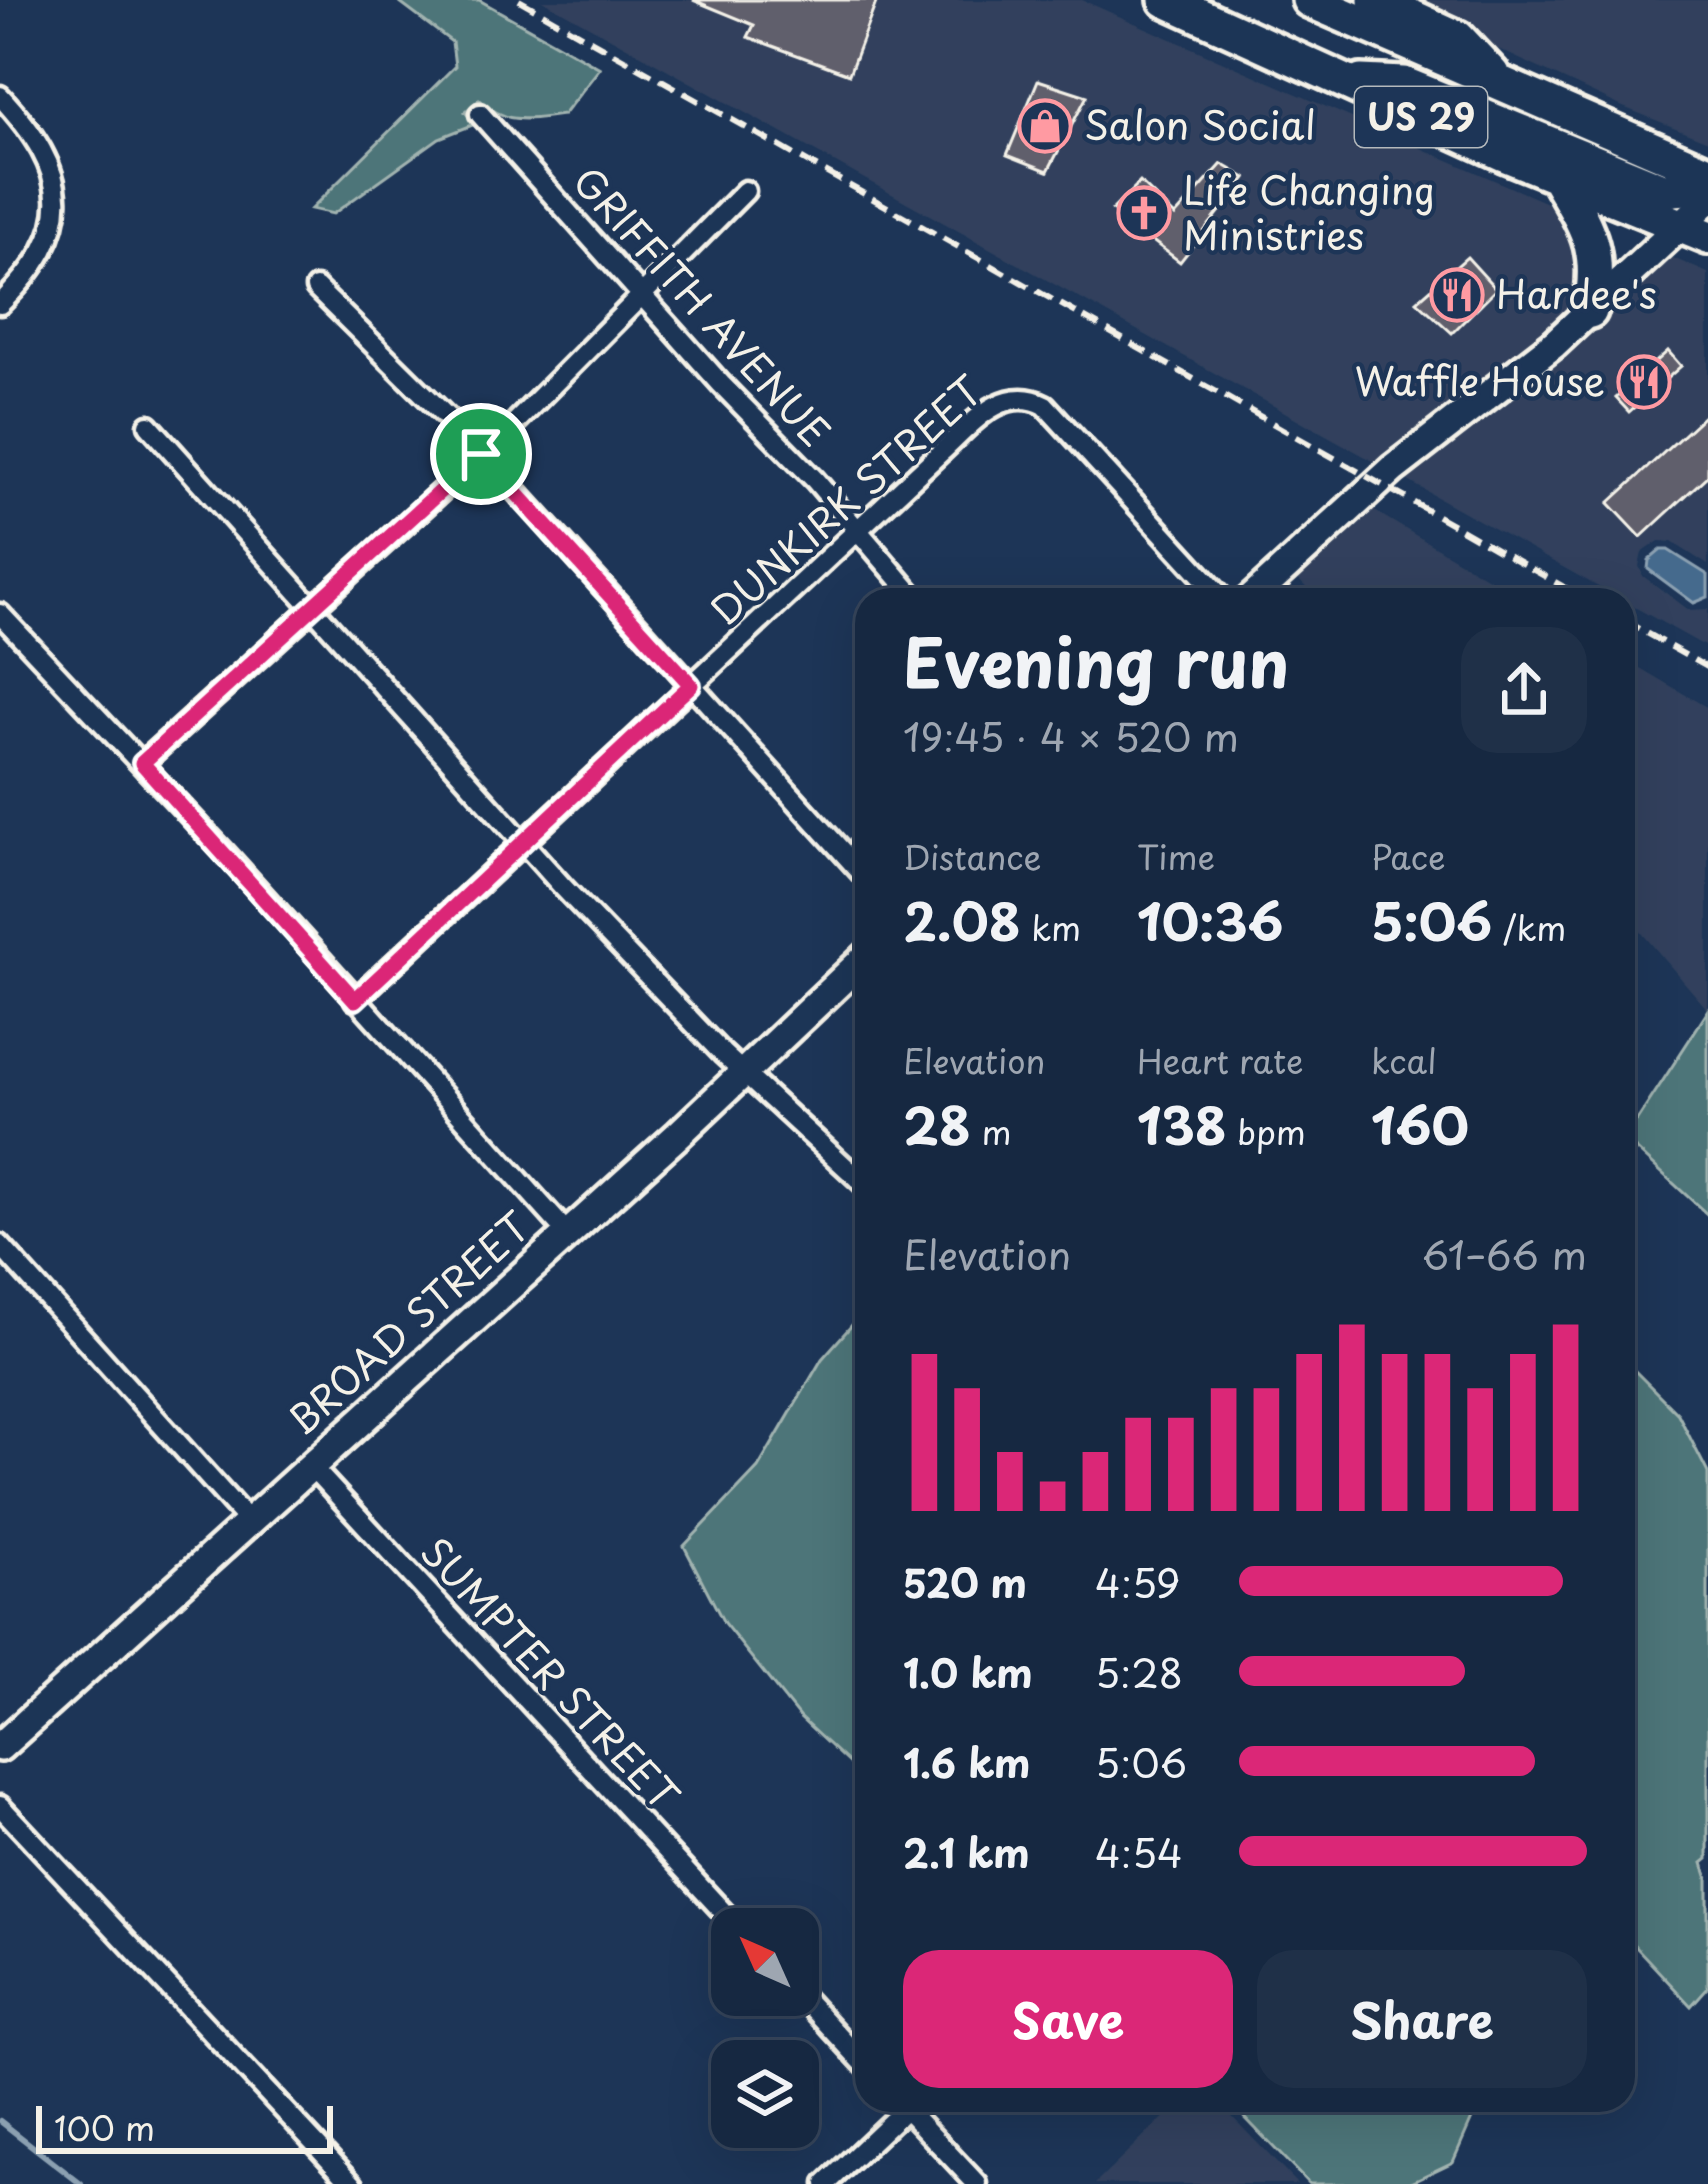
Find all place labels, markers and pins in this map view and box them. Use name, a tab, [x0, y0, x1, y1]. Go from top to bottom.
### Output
place label: Salon Social	[1084, 94, 1316, 153]
shop icon: Salon Social	[1017, 98, 1073, 154]
place label: Life Changing Ministries	[1183, 159, 1435, 263]
church icon: Life Changing Ministries	[1116, 185, 1172, 241]
place label: Hardee's	[1496, 263, 1657, 322]
restaurant icon: Hardee's	[1429, 267, 1485, 323]
place label: Waffle House	[1355, 350, 1605, 409]
restaurant icon: Waffle House	[1616, 354, 1672, 410]
pin	[430, 403, 532, 505]

